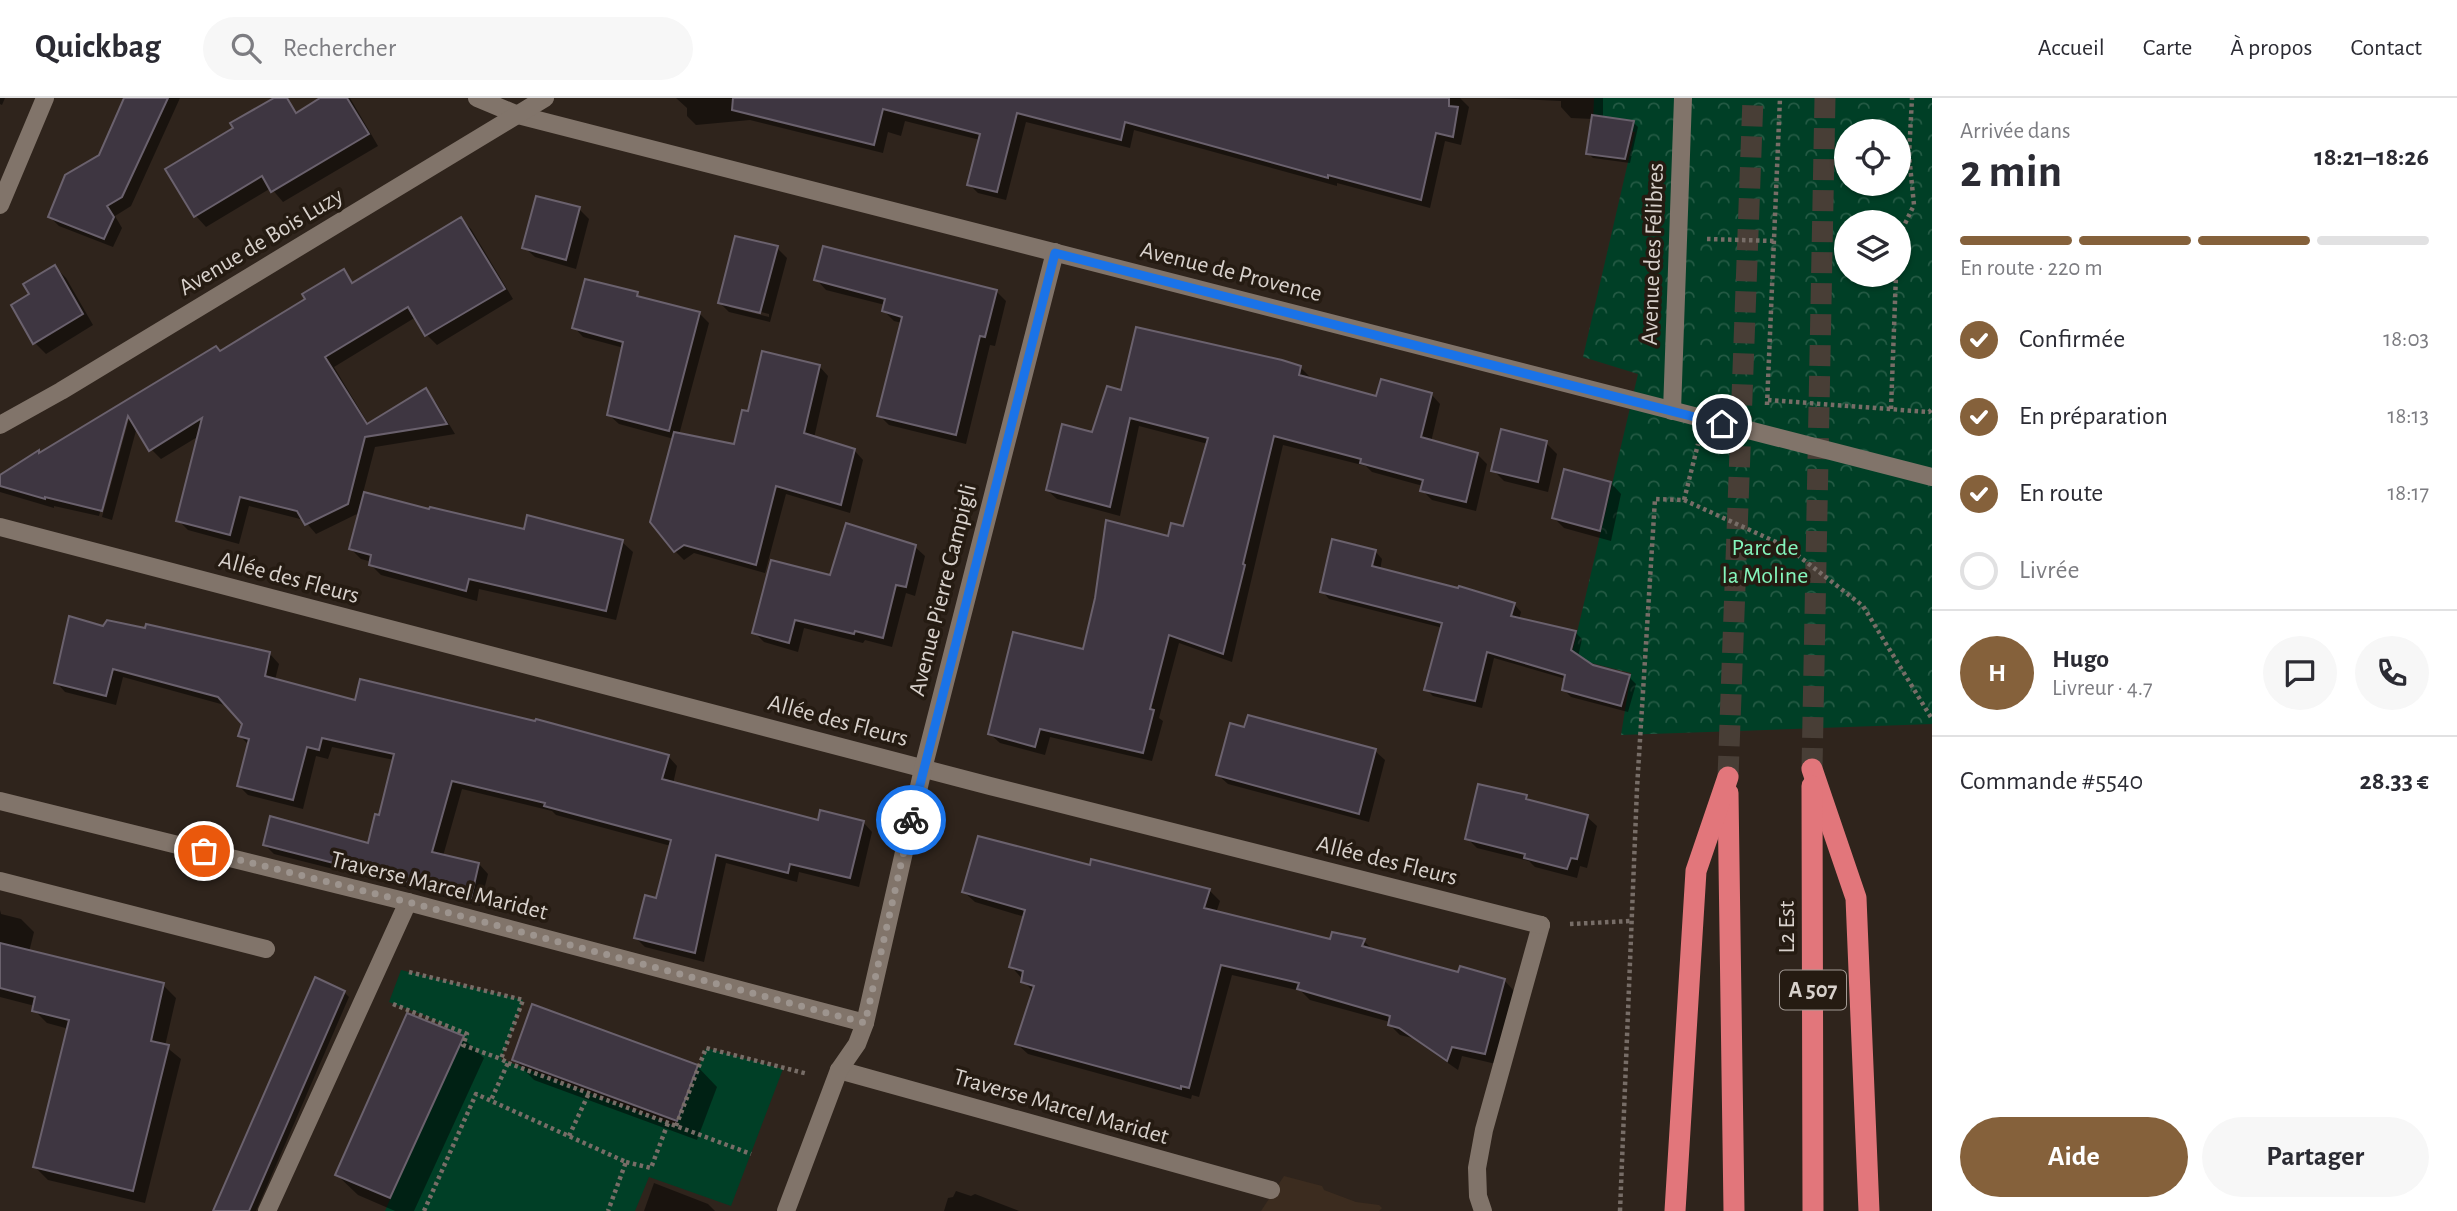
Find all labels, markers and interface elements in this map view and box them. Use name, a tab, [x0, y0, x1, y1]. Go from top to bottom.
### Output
search box	[203, 17, 693, 80]
icon: search	[227, 29, 265, 67]
text: Quickbag	[35, 31, 161, 64]
text: Rechercher	[283, 35, 396, 61]
text: Accueil	[2038, 36, 2105, 60]
text: Carte	[2143, 36, 2192, 60]
text: À propos	[2230, 36, 2312, 60]
text: Contact	[2350, 36, 2422, 60]
map controls	[1834, 119, 1911, 287]
button: locate	[1834, 119, 1911, 196]
text: Arrivée dans	[1960, 120, 2071, 143]
text: 18:21–18:26	[2314, 144, 2429, 170]
text: 2 min	[1960, 149, 2062, 195]
street label: Avenue des Félibres	[1638, 162, 1668, 346]
street label: Avenue de Bois Luzy	[175, 184, 347, 300]
button: layers	[1834, 210, 1911, 287]
street label: Avenue de Provence	[1138, 238, 1324, 306]
text: En route · 220 m	[1960, 257, 2103, 280]
icon: check	[1960, 321, 1998, 359]
text: Confirmée	[2019, 326, 2125, 352]
text: 18:03	[2383, 328, 2429, 351]
pin	[1692, 394, 1752, 454]
icon: check	[1960, 398, 1998, 436]
text: En préparation	[2019, 403, 2168, 429]
icon: home	[1703, 405, 1741, 443]
text: 18:13	[2388, 405, 2429, 428]
icon: check	[1960, 475, 1998, 513]
text: En route	[2019, 480, 2103, 506]
street label: Avenue Pierre Campigli	[905, 481, 981, 699]
text: 18:17	[2387, 482, 2429, 505]
park label: Parc de la Moline	[1722, 536, 1808, 588]
street label: Allée des Fleurs	[216, 548, 362, 608]
text: Livrée	[2019, 557, 2079, 583]
button: chat	[2263, 636, 2337, 710]
button: phone	[2355, 636, 2429, 710]
text: Hugo	[2052, 646, 2109, 672]
text: H	[1988, 660, 2006, 686]
text: Livreur · 4.7	[2052, 677, 2153, 700]
street label: Allée des Fleurs	[765, 691, 911, 751]
text: Commande #5540	[1960, 768, 2143, 794]
text: 28.33 €	[2360, 768, 2429, 794]
courier	[876, 785, 946, 855]
icon: bike	[892, 801, 930, 839]
pin	[174, 821, 234, 881]
icon: bag	[185, 832, 223, 870]
street label: Allée des Fleurs	[1314, 832, 1460, 890]
street label: Traverse Marcel Maridet	[328, 847, 550, 925]
street label: L2 Est	[1775, 900, 1799, 953]
road number: A 507	[1780, 970, 1846, 1010]
street label: Traverse Marcel Maridet	[951, 1065, 1172, 1149]
button: Aide	[1960, 1117, 2188, 1197]
button: Partager	[2202, 1117, 2429, 1197]

